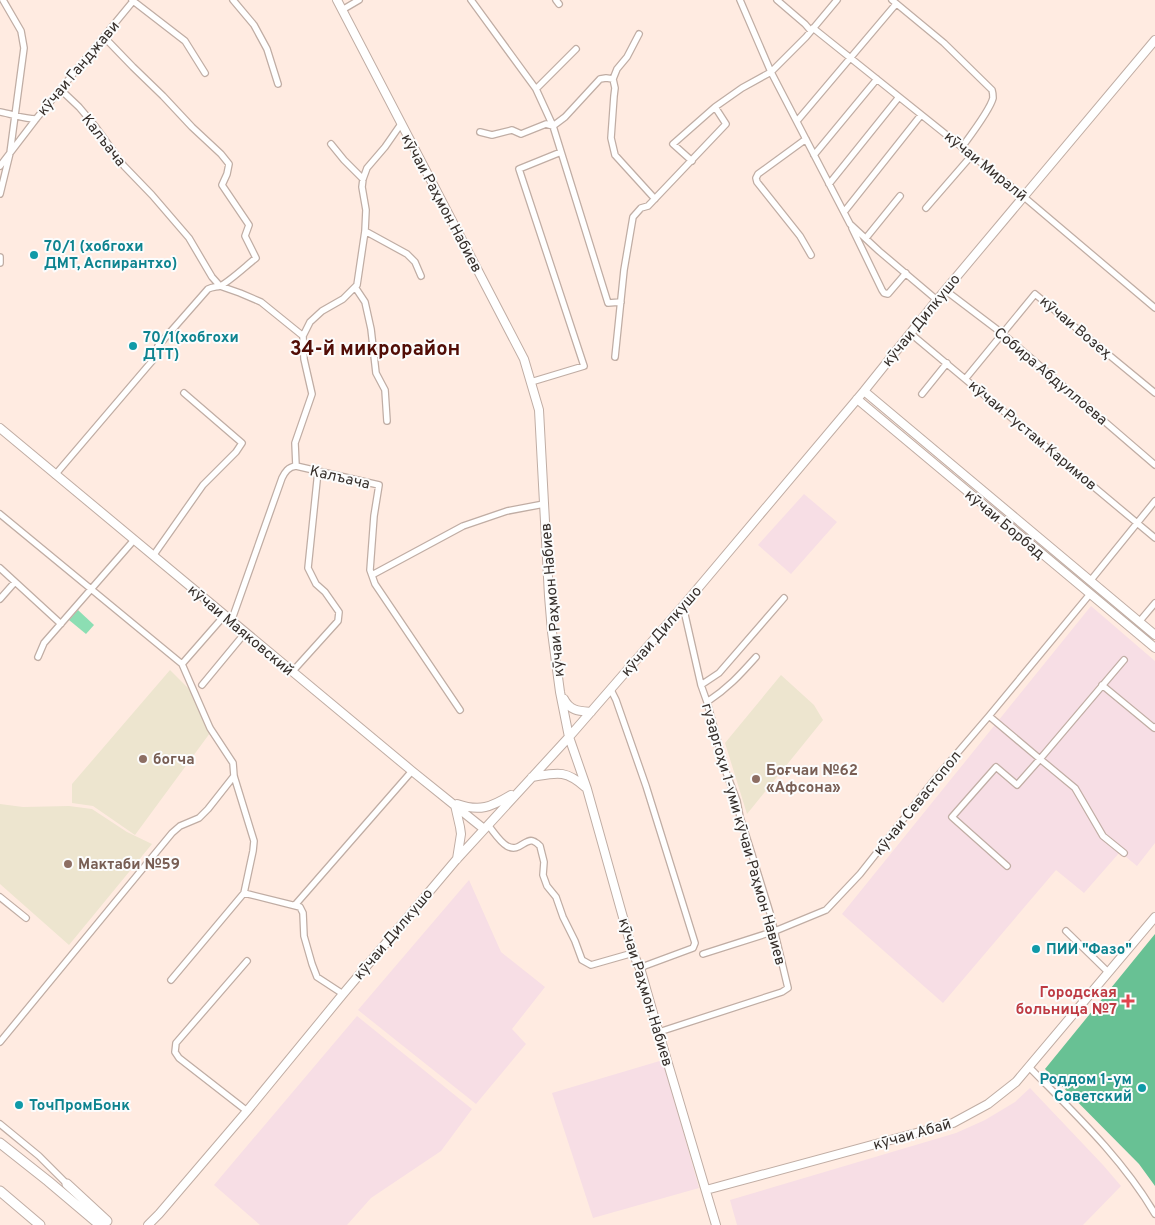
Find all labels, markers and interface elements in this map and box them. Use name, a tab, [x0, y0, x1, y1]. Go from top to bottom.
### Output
street label: кӯчаи Ганджави	[34, 18, 124, 120]
street label: Калъача	[77, 111, 129, 171]
street label: кӯчаи Миралӣ	[940, 128, 1030, 206]
street label: кӯчаи Раҳмон Набиев	[396, 131, 485, 276]
place label: 70/1 (хобгохи ДМТ, Аспирантхо)	[44, 238, 177, 274]
marker: 70/1 (хобгохи ДМТ, Аспирантхо)	[28, 249, 40, 261]
street label: кӯчаи Дилкушо	[879, 271, 965, 371]
street label: кӯчаи Возеҳ	[1035, 292, 1115, 364]
street label: Собира Абдуллоева	[989, 324, 1111, 430]
place label: 70/1(хобгохи ДТТ)	[143, 329, 239, 365]
district label: 34-й микрорайон	[290, 337, 460, 363]
marker: 70/1(хобгохи ДТТ)	[127, 340, 139, 352]
street label: кӯчаи Рустам Каримов	[964, 377, 1100, 495]
street label: Калъача	[308, 462, 372, 495]
street label: кӯчаи Борбад	[960, 486, 1048, 564]
street label: кӯчаи Раҳмон Набиев	[537, 522, 570, 678]
street label: кӯчаи Маяковский	[183, 581, 297, 681]
street label: кӯчаи Дилкушо	[618, 583, 707, 681]
street label: гузаргоҳи 1-уми кӯчаи Раҳмон Навиев	[696, 701, 789, 968]
street label: кӯчаи Севастопол	[870, 748, 966, 860]
place label: богча	[153, 751, 195, 770]
marker: богча	[137, 753, 149, 765]
place label: Боғчаи №62 «Афсона»	[766, 762, 858, 798]
marker: Боғчаи №62 «Афсона»	[750, 773, 762, 785]
place label: Мактаби №59	[78, 856, 180, 875]
marker: Мактаби №59	[62, 858, 74, 870]
street label: кӯчаи Дилкушо	[350, 885, 438, 985]
street label: кӯчаи Раҳмон Набиев	[613, 916, 676, 1069]
place label: ПИИ "Фазо"	[1046, 941, 1132, 960]
marker: ПИИ "Фазо"	[1030, 943, 1042, 955]
place label: Городская больница №7	[1016, 984, 1117, 1020]
marker: Городская больница №7	[1121, 994, 1135, 1008]
place label: Роддом 1-ум Советский	[1039, 1071, 1132, 1107]
marker: Роддом 1-ум Советский	[1136, 1082, 1148, 1094]
place label: ТочПромБонк	[29, 1097, 130, 1116]
marker: ТочПромБонк	[13, 1099, 25, 1111]
street label: кӯчаи Абаӣ	[871, 1115, 954, 1156]

